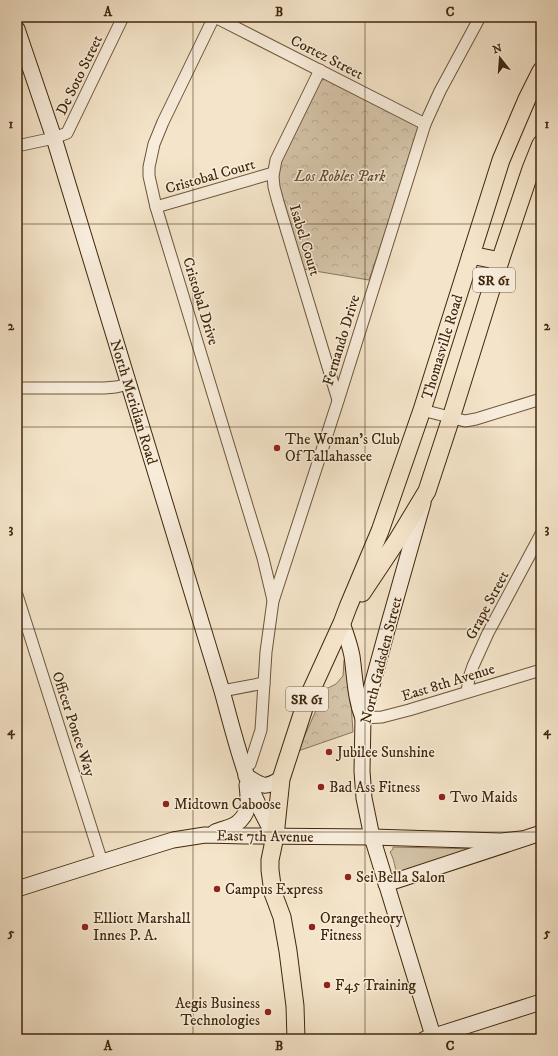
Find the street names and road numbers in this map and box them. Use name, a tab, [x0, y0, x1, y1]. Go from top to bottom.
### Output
street label: Cortez Street	[287, 31, 366, 84]
street label: De Soto Street	[52, 32, 107, 118]
street label: Cristobal Court	[163, 155, 257, 198]
street label: Isabel Court	[285, 202, 324, 278]
street label: Cristobal Drive	[178, 255, 223, 347]
road number: SR 61	[473, 268, 515, 292]
street label: Fernando Drive	[319, 292, 364, 388]
street label: Thomasville Road	[417, 292, 468, 402]
street label: North Meridian Road	[105, 337, 162, 467]
street label: Grape Street	[461, 568, 513, 643]
street label: North Gadsden Street	[357, 594, 407, 726]
street label: East 8th Avenue	[399, 659, 497, 706]
street label: Officer Ponce Way	[48, 669, 100, 780]
road number: SR 61	[286, 687, 328, 711]
street label: East 7th Avenue	[216, 826, 314, 847]

